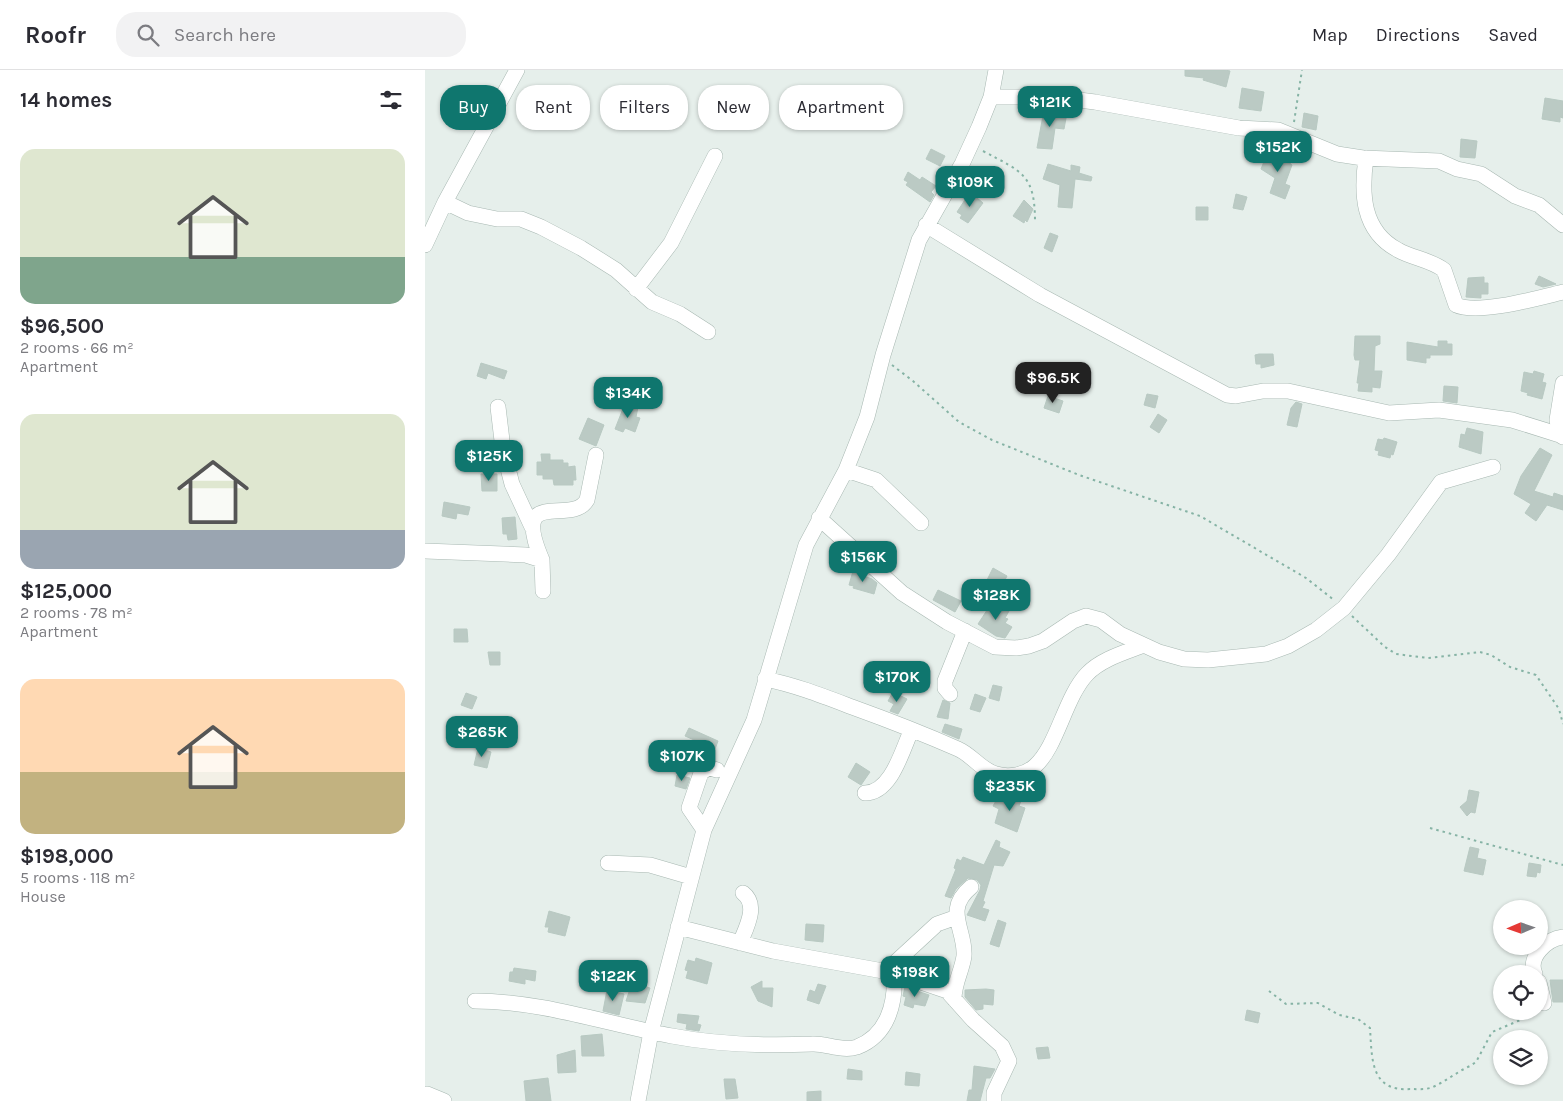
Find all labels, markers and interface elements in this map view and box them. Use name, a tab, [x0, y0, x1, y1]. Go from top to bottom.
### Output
search box	[116, 12, 466, 57]
text: Roofr	[25, 21, 86, 49]
icon: search	[134, 21, 162, 49]
text: Search here	[174, 24, 276, 46]
text: Map	[1312, 24, 1348, 46]
text: Directions	[1376, 24, 1460, 46]
text: Saved	[1488, 24, 1538, 46]
chip: Buy	[440, 85, 506, 130]
chip: Rent	[516, 85, 590, 130]
chip: Filters	[600, 85, 688, 130]
chip: New	[698, 85, 769, 130]
chip: Apartment	[779, 85, 903, 130]
pin: $121K	[1015, 85, 1085, 128]
icon: filters	[377, 86, 405, 114]
text: 14 homes	[20, 88, 112, 112]
text: $121K	[1029, 92, 1071, 111]
pin: $152K	[1243, 131, 1313, 173]
text: $152K	[1255, 137, 1301, 156]
pin: $109K	[935, 166, 1005, 208]
text: $109K	[946, 172, 994, 191]
icon: home	[168, 182, 258, 272]
text: $96,500	[20, 314, 104, 338]
text: 2 rooms · 66 m²	[20, 338, 134, 357]
text: Apartment	[20, 357, 98, 376]
pin: $96.5K	[1012, 362, 1094, 404]
text: $96.5K	[1026, 368, 1080, 387]
pin: $134K	[593, 376, 663, 419]
text: $134K	[605, 383, 651, 402]
pin: $125K	[454, 440, 524, 482]
text: $125K	[466, 446, 512, 465]
icon: home	[168, 447, 258, 537]
pin: $156K	[828, 540, 898, 583]
text: $156K	[840, 547, 886, 566]
pin: $128K	[961, 578, 1031, 621]
text: $125,000	[20, 579, 112, 603]
text: $128K	[972, 585, 1020, 604]
text: 2 rooms · 78 m²	[20, 603, 133, 622]
text: Apartment	[20, 622, 98, 641]
pin: $170K	[862, 660, 932, 703]
text: $170K	[874, 667, 920, 686]
icon: home	[168, 712, 258, 802]
pin: $265K	[447, 716, 517, 758]
text: $265K	[457, 722, 507, 741]
pin: $107K	[647, 740, 717, 782]
text: $107K	[659, 746, 705, 765]
pin: $235K	[975, 770, 1045, 812]
text: $235K	[985, 776, 1035, 795]
text: $198,000	[20, 844, 114, 868]
text: 5 rooms · 118 m²	[20, 868, 136, 887]
text: House	[20, 887, 66, 906]
north arrow	[1493, 900, 1547, 955]
map controls	[1493, 900, 1548, 1085]
pin: $198K	[880, 956, 950, 998]
pin: $122K	[578, 960, 648, 1002]
text: $198K	[891, 962, 939, 981]
button: locate	[1493, 965, 1548, 1020]
text: $122K	[590, 966, 636, 985]
button: layers	[1493, 1030, 1548, 1085]

